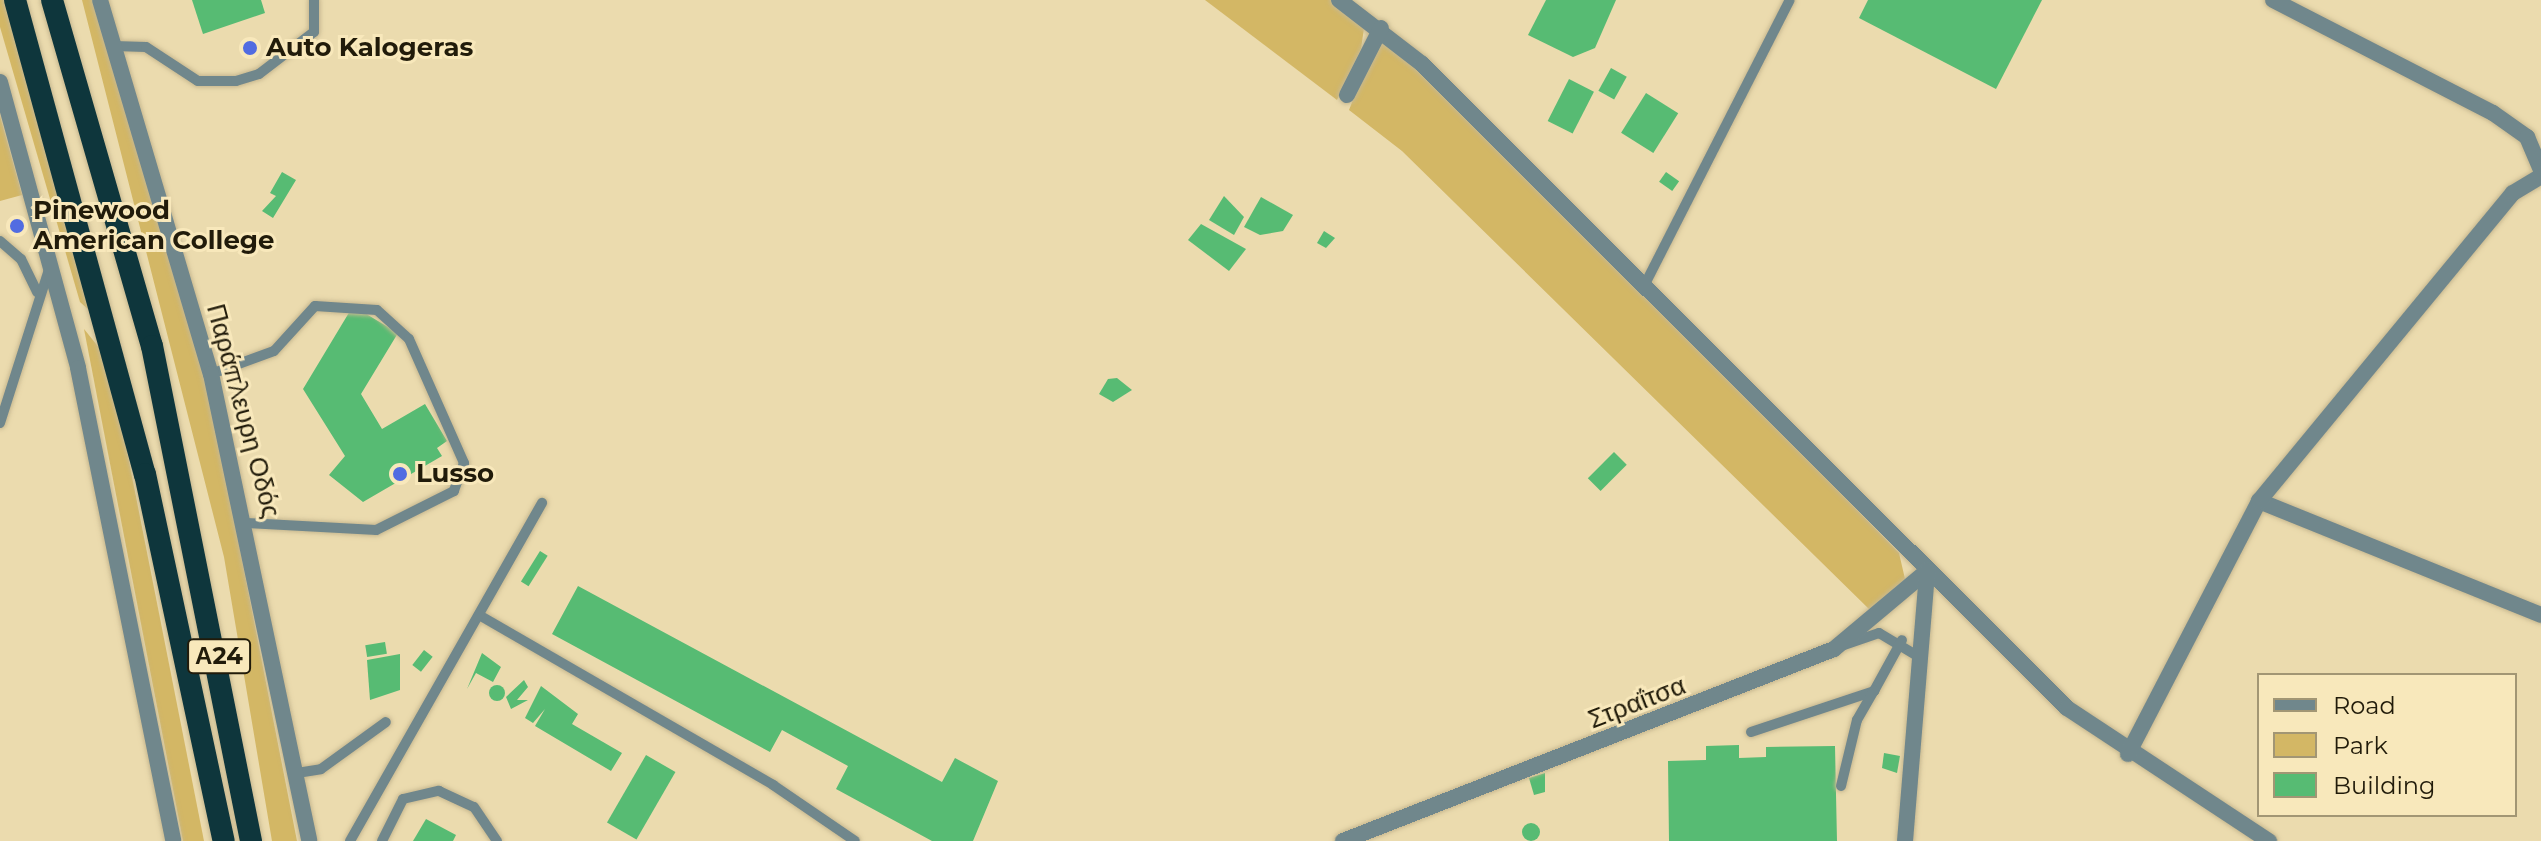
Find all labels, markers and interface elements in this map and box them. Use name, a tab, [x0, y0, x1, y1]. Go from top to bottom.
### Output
place label: Auto Kalogeras	[266, 32, 473, 64]
marker: Auto Kalogeras	[241, 39, 259, 57]
place label: Pinewood American College	[33, 195, 274, 256]
marker: Pinewood American College	[8, 217, 26, 235]
street label: Παράπλευρη Οδός	[199, 301, 287, 521]
place label: Lusso	[416, 458, 494, 490]
marker: Lusso	[391, 465, 409, 483]
road number: Α24	[187, 636, 251, 676]
street label: Στραΐτσα	[1584, 670, 1690, 736]
legend	[2257, 673, 2517, 817]
text: Road	[2333, 691, 2396, 720]
text: Park	[2333, 731, 2388, 760]
text: Building	[2333, 771, 2436, 800]

